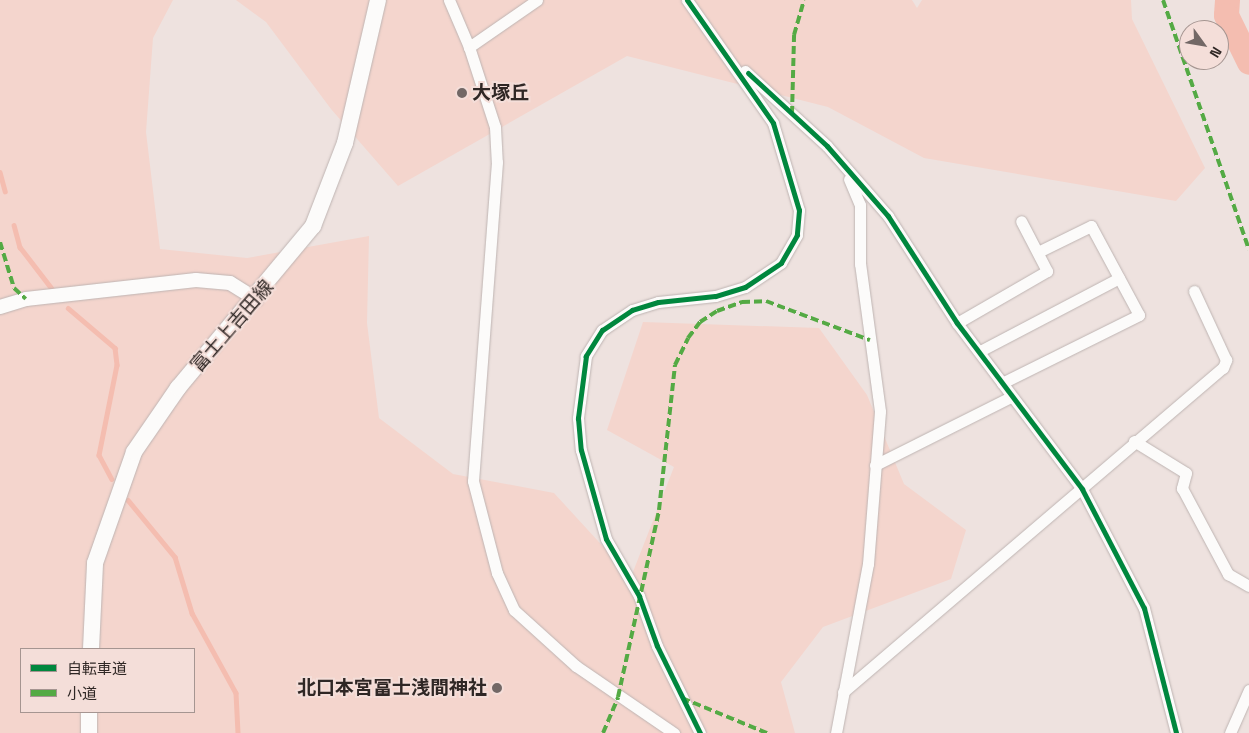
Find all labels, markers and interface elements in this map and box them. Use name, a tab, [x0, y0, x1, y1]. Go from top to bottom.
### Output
north arrow	[1179, 20, 1229, 70]
text: N	[1206, 44, 1226, 61]
place label: 大塚丘	[472, 82, 529, 104]
marker: 大塚丘	[456, 87, 468, 99]
street label: 富士上吉田線	[186, 276, 278, 376]
legend	[20, 648, 195, 713]
text: 自転車道	[67, 659, 127, 678]
place label: 北口本宮冨士浅間神社	[297, 677, 487, 699]
marker: 北口本宮冨士浅間神社	[491, 682, 503, 694]
text: 小道	[67, 684, 97, 703]

